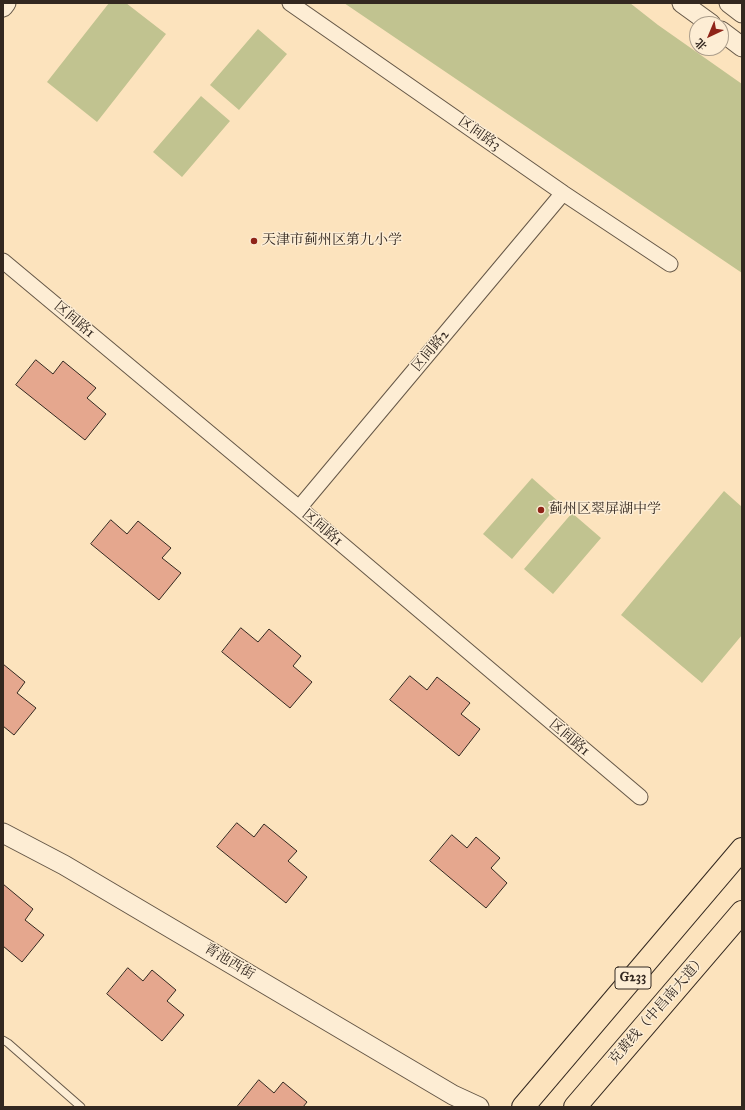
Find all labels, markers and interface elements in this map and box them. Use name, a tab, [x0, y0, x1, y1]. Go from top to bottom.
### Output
north arrow	[689, 16, 729, 56]
text: 北	[693, 36, 709, 53]
street label: 区间路3	[455, 113, 503, 155]
place label: 天津市蓟州区第九小学	[262, 233, 402, 249]
marker: 天津市蓟州区第九小学	[249, 236, 259, 246]
street label: 区间路1	[50, 298, 98, 342]
street label: 区间路2	[409, 327, 453, 375]
place label: 蓟州区翠屏湖中学	[549, 502, 661, 518]
marker: 蓟州区翠屏湖中学	[536, 505, 546, 515]
street label: 区间路1	[298, 506, 346, 550]
street label: 区间路1	[545, 716, 593, 760]
street label: 青池西街	[201, 940, 257, 984]
street label: 克黄线（中昌南大道）	[606, 952, 710, 1068]
road number: G233	[615, 967, 651, 989]

